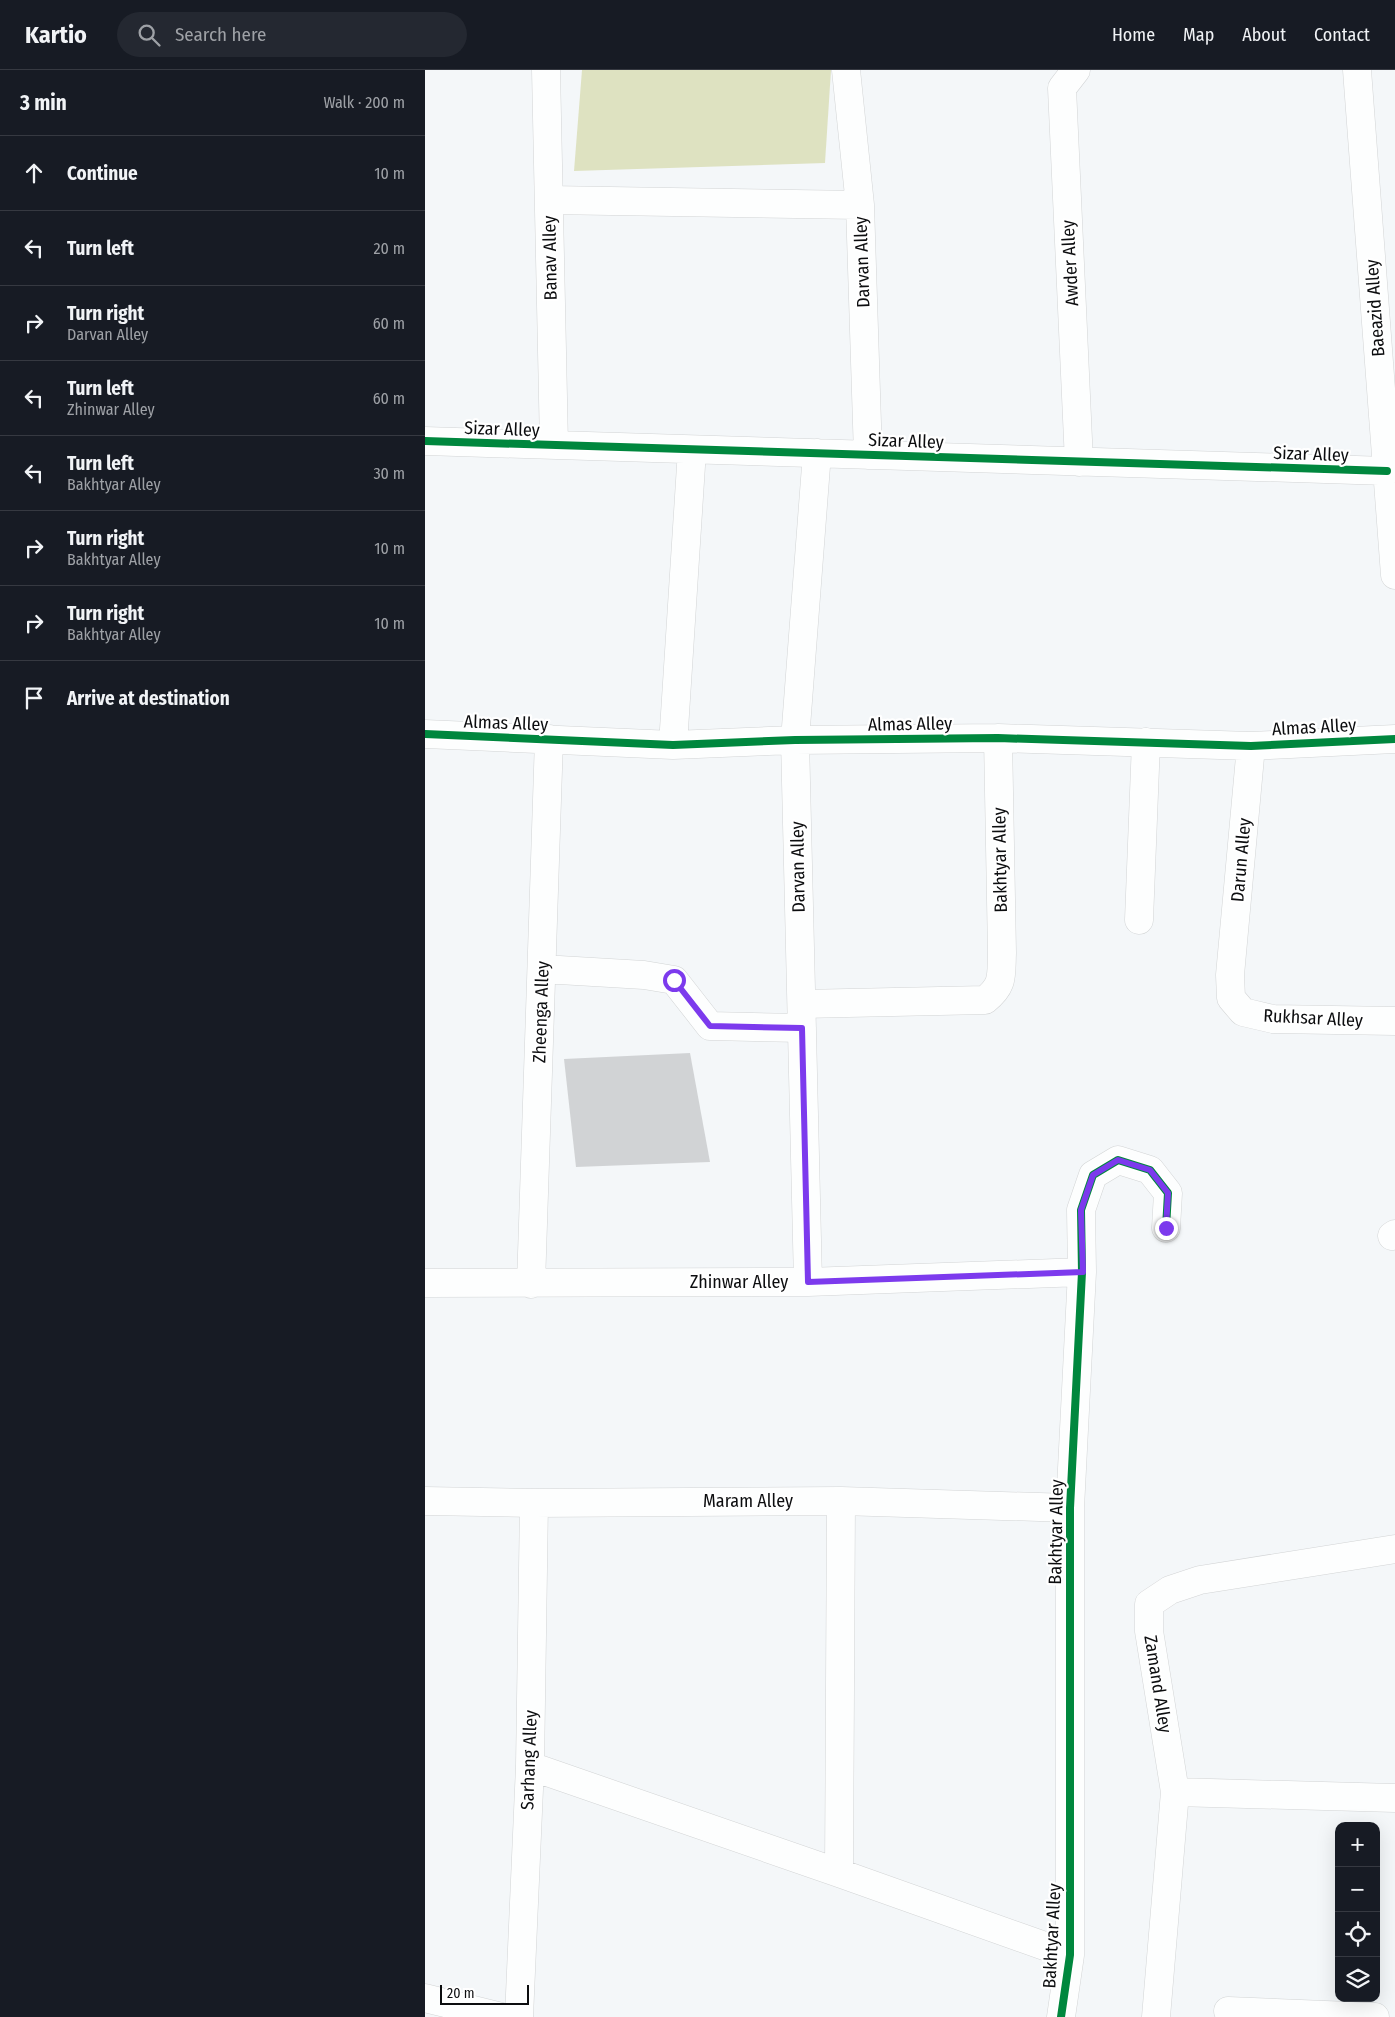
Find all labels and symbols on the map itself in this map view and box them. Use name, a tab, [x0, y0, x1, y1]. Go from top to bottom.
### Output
street label: Banav Alley	[538, 215, 562, 301]
street label: Darvan Alley	[849, 216, 875, 308]
street label: Awder Alley	[1057, 219, 1083, 307]
street label: Baeazid Alley	[1361, 259, 1389, 357]
street label: Sizar Alley	[464, 417, 540, 441]
street label: Sizar Alley	[868, 429, 944, 453]
street label: Sizar Alley	[1273, 442, 1349, 466]
street label: Almas Alley	[463, 711, 549, 735]
street label: Almas Alley	[868, 712, 952, 736]
street label: Almas Alley	[1271, 714, 1357, 740]
street label: Bakhtyar Alley	[988, 807, 1012, 913]
street label: Darun Alley	[1226, 817, 1256, 903]
street label: Darvan Alley	[786, 821, 810, 913]
street label: Zheenga Alley	[528, 961, 554, 1063]
route start	[663, 969, 686, 992]
street label: Rukhsar Alley	[1263, 1004, 1363, 1032]
route end	[1155, 1217, 1178, 1240]
street label: Zhinwar Alley	[690, 1271, 788, 1293]
street label: Bakhtyar Alley	[1044, 1479, 1068, 1585]
street label: Maram Alley	[703, 1490, 793, 1512]
street label: Zamand Alley	[1139, 1633, 1177, 1735]
street label: Sarhang Alley	[516, 1710, 542, 1810]
street label: Bakhtyar Alley	[1038, 1883, 1066, 1989]
scale bar	[440, 1982, 529, 2005]

